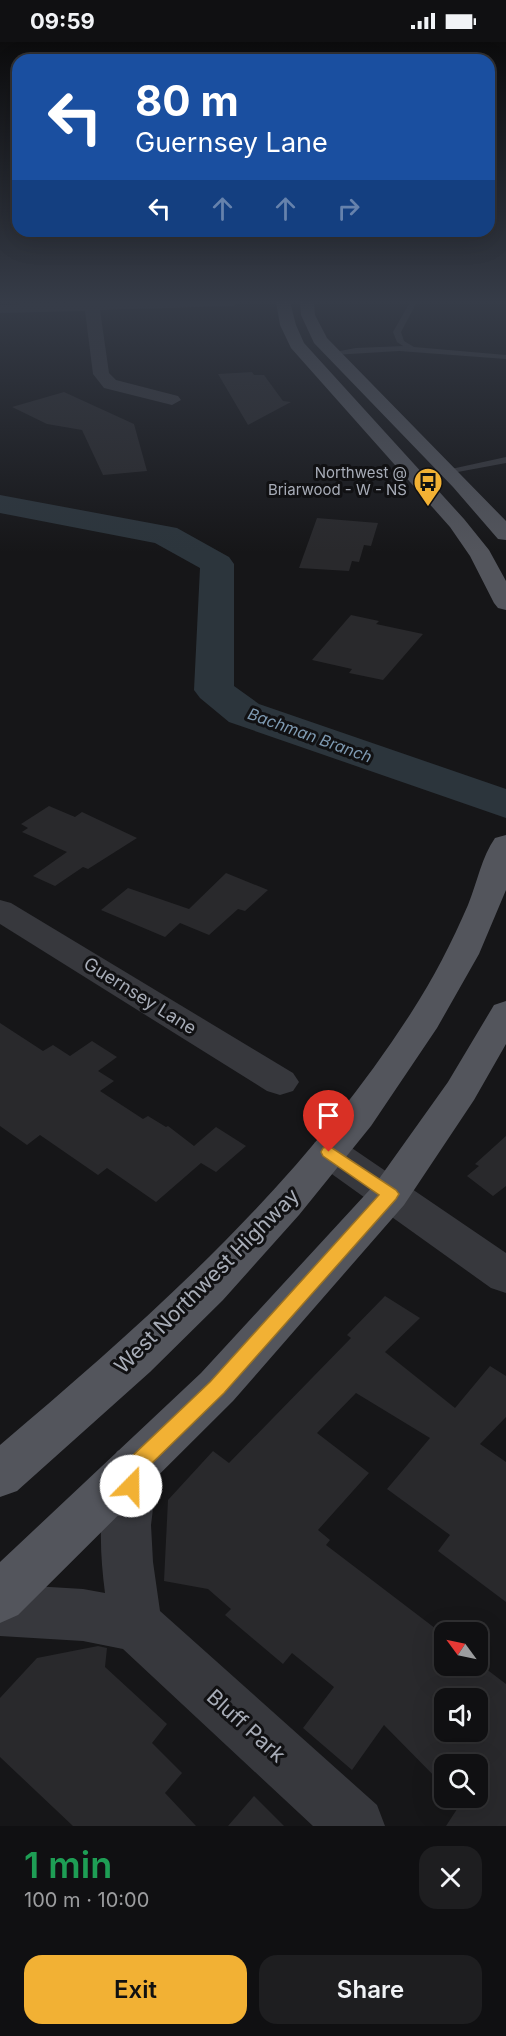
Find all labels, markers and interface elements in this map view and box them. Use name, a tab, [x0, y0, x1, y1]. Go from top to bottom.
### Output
text: 09:59	[30, 8, 95, 34]
text: 80 m	[135, 75, 239, 126]
icon: left	[36, 78, 114, 156]
text: Guernsey Lane	[135, 126, 328, 159]
icon: left	[143, 192, 176, 225]
icon: ahead	[206, 192, 239, 225]
icon: ahead	[269, 192, 302, 225]
icon: right	[332, 192, 365, 225]
place label: Northwest @ Briarwood - W - NS	[268, 463, 407, 499]
bus stop icon: Northwest @ Briarwood - W - NS	[412, 466, 444, 508]
water label: Bachman Branch	[245, 703, 375, 767]
street label: Guernsey Lane	[80, 953, 200, 1039]
pin	[303, 1090, 354, 1152]
icon: arrive	[312, 1099, 345, 1132]
street label: West Northwest Highway	[109, 1183, 304, 1378]
position arrow	[99, 1454, 163, 1518]
north arrow	[434, 1622, 488, 1676]
map controls	[434, 1622, 488, 1808]
street label: Bluff Park	[202, 1684, 291, 1768]
button: sound	[434, 1688, 488, 1742]
button: search	[434, 1754, 488, 1808]
text: 1 min	[24, 1843, 112, 1887]
button: close	[419, 1846, 482, 1909]
text: 100 m · 10:00	[24, 1888, 149, 1912]
button: Exit	[24, 1955, 247, 2024]
button: Share	[259, 1955, 482, 2024]

